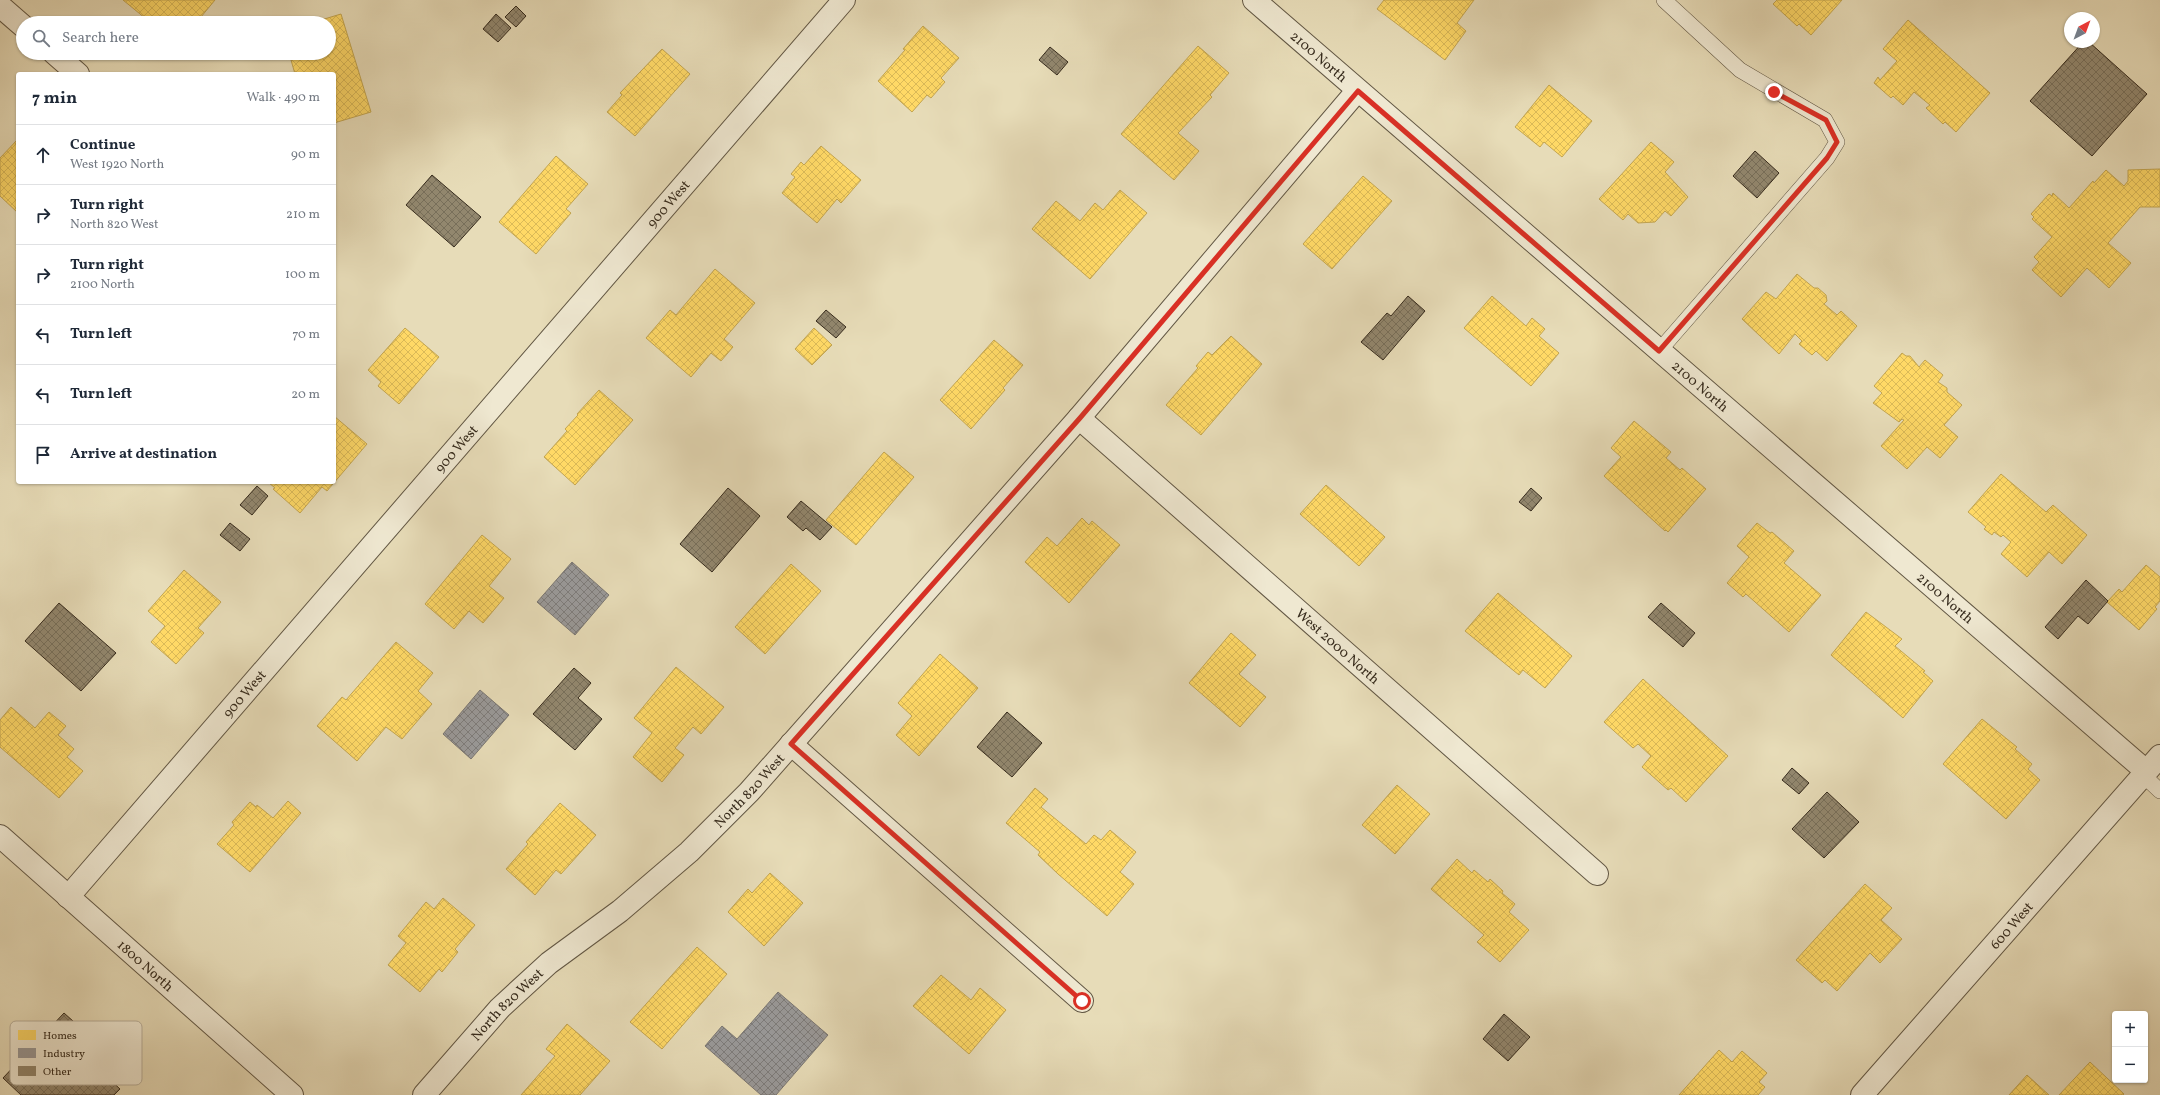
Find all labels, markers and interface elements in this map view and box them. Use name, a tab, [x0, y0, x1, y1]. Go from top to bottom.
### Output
north arrow	[2064, 12, 2100, 48]
search box	[16, 16, 336, 60]
icon: search	[30, 27, 52, 49]
street label: 2100 North	[1285, 27, 1351, 87]
text: Search here	[62, 28, 139, 49]
route end	[1765, 83, 1783, 101]
text: 7 min	[32, 87, 77, 110]
text: Walk · 490 m	[246, 89, 320, 107]
text: Continue	[70, 135, 135, 156]
icon: ahead	[32, 144, 54, 166]
text: 90 m	[291, 146, 320, 164]
text: West 1920 North	[70, 156, 164, 174]
street label: 900 West	[643, 176, 695, 232]
text: Turn right	[70, 195, 144, 216]
icon: right	[32, 204, 54, 226]
text: 210 m	[286, 206, 320, 224]
text: North 820 West	[70, 216, 159, 234]
text: Turn right	[70, 255, 144, 276]
icon: right	[32, 264, 54, 286]
text: 100 m	[285, 266, 320, 284]
text: 2100 North	[70, 276, 135, 294]
icon: left	[32, 324, 54, 346]
text: Turn left	[70, 324, 132, 345]
text: 70 m	[292, 326, 320, 344]
street label: 2100 North	[1667, 357, 1732, 417]
icon: left	[32, 384, 54, 406]
text: Turn left	[70, 384, 132, 405]
text: 20 m	[291, 386, 320, 404]
street label: 900 West	[431, 421, 483, 477]
icon: arrive	[32, 444, 54, 466]
text: Arrive at destination	[70, 444, 217, 465]
street label: 2100 North	[1912, 569, 1977, 629]
street label: West 2000 North	[1291, 605, 1383, 689]
street label: 900 West	[219, 667, 271, 723]
street label: North 820 West	[710, 750, 790, 833]
street label: 600 West	[1986, 898, 2038, 954]
street label: 1800 North	[113, 936, 177, 997]
street label: North 820 West	[467, 965, 548, 1046]
route start	[1073, 992, 1091, 1010]
map controls	[2112, 1011, 2148, 1083]
button: +	[2112, 1011, 2148, 1047]
legend	[10, 1021, 142, 1085]
text: Homes	[43, 1029, 77, 1044]
text: Industry	[43, 1047, 85, 1062]
button: −	[2112, 1047, 2148, 1083]
text: Other	[43, 1065, 72, 1080]

